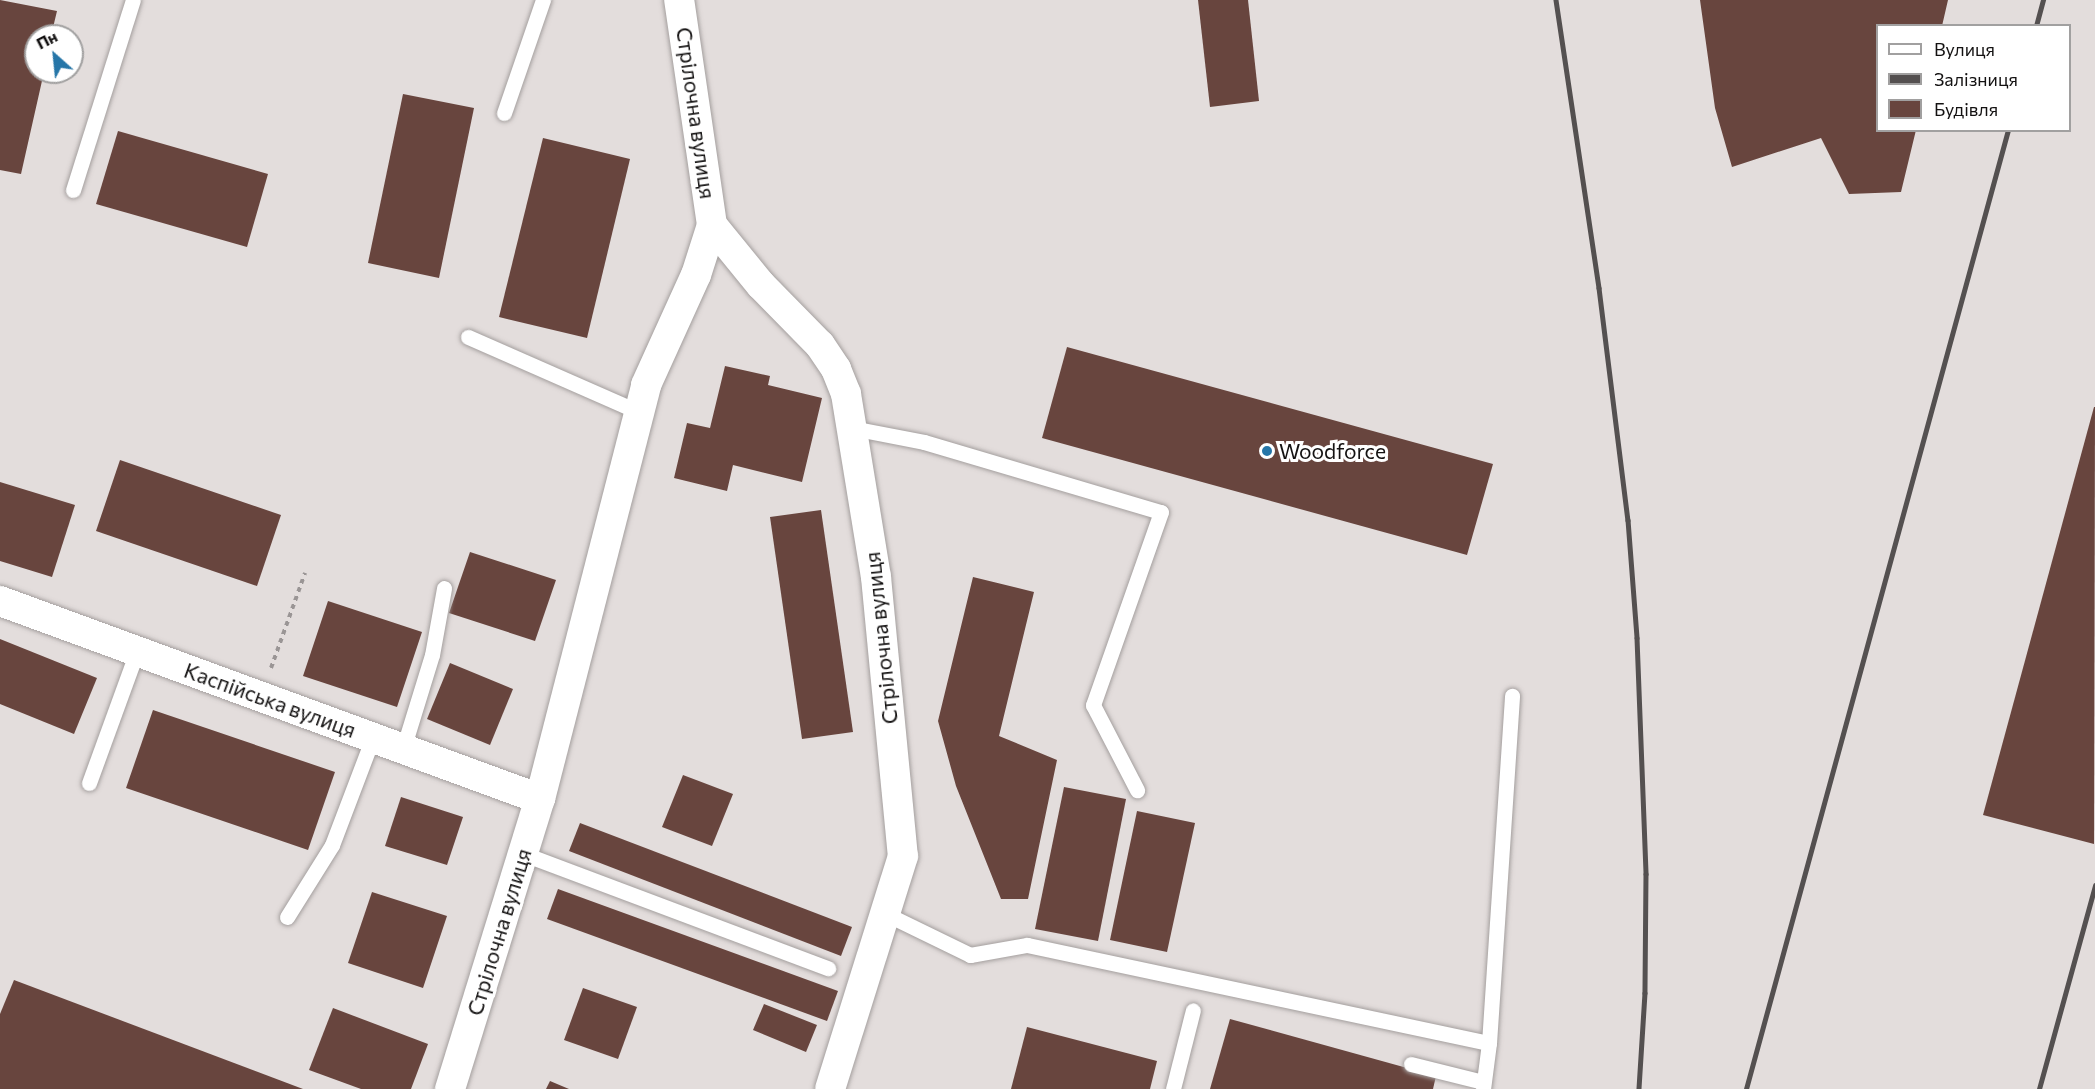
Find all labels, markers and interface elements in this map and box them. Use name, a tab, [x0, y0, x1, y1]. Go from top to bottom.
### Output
north arrow	[24, 24, 84, 84]
legend	[1876, 24, 2071, 132]
text: Пн	[33, 26, 60, 53]
street label: Стрілочна вулиця	[671, 26, 721, 200]
text: Вулиця	[1934, 38, 1995, 60]
text: Залізниця	[1934, 68, 2018, 90]
text: Будівля	[1934, 98, 1998, 120]
place label: Woodforce	[1279, 438, 1386, 464]
marker: Woodforce	[1260, 444, 1274, 458]
street label: Стрілочна вулиця	[859, 551, 903, 725]
street label: Каспійська вулиця	[181, 657, 359, 743]
street label: Стрілочна вулиця	[462, 846, 536, 1018]

